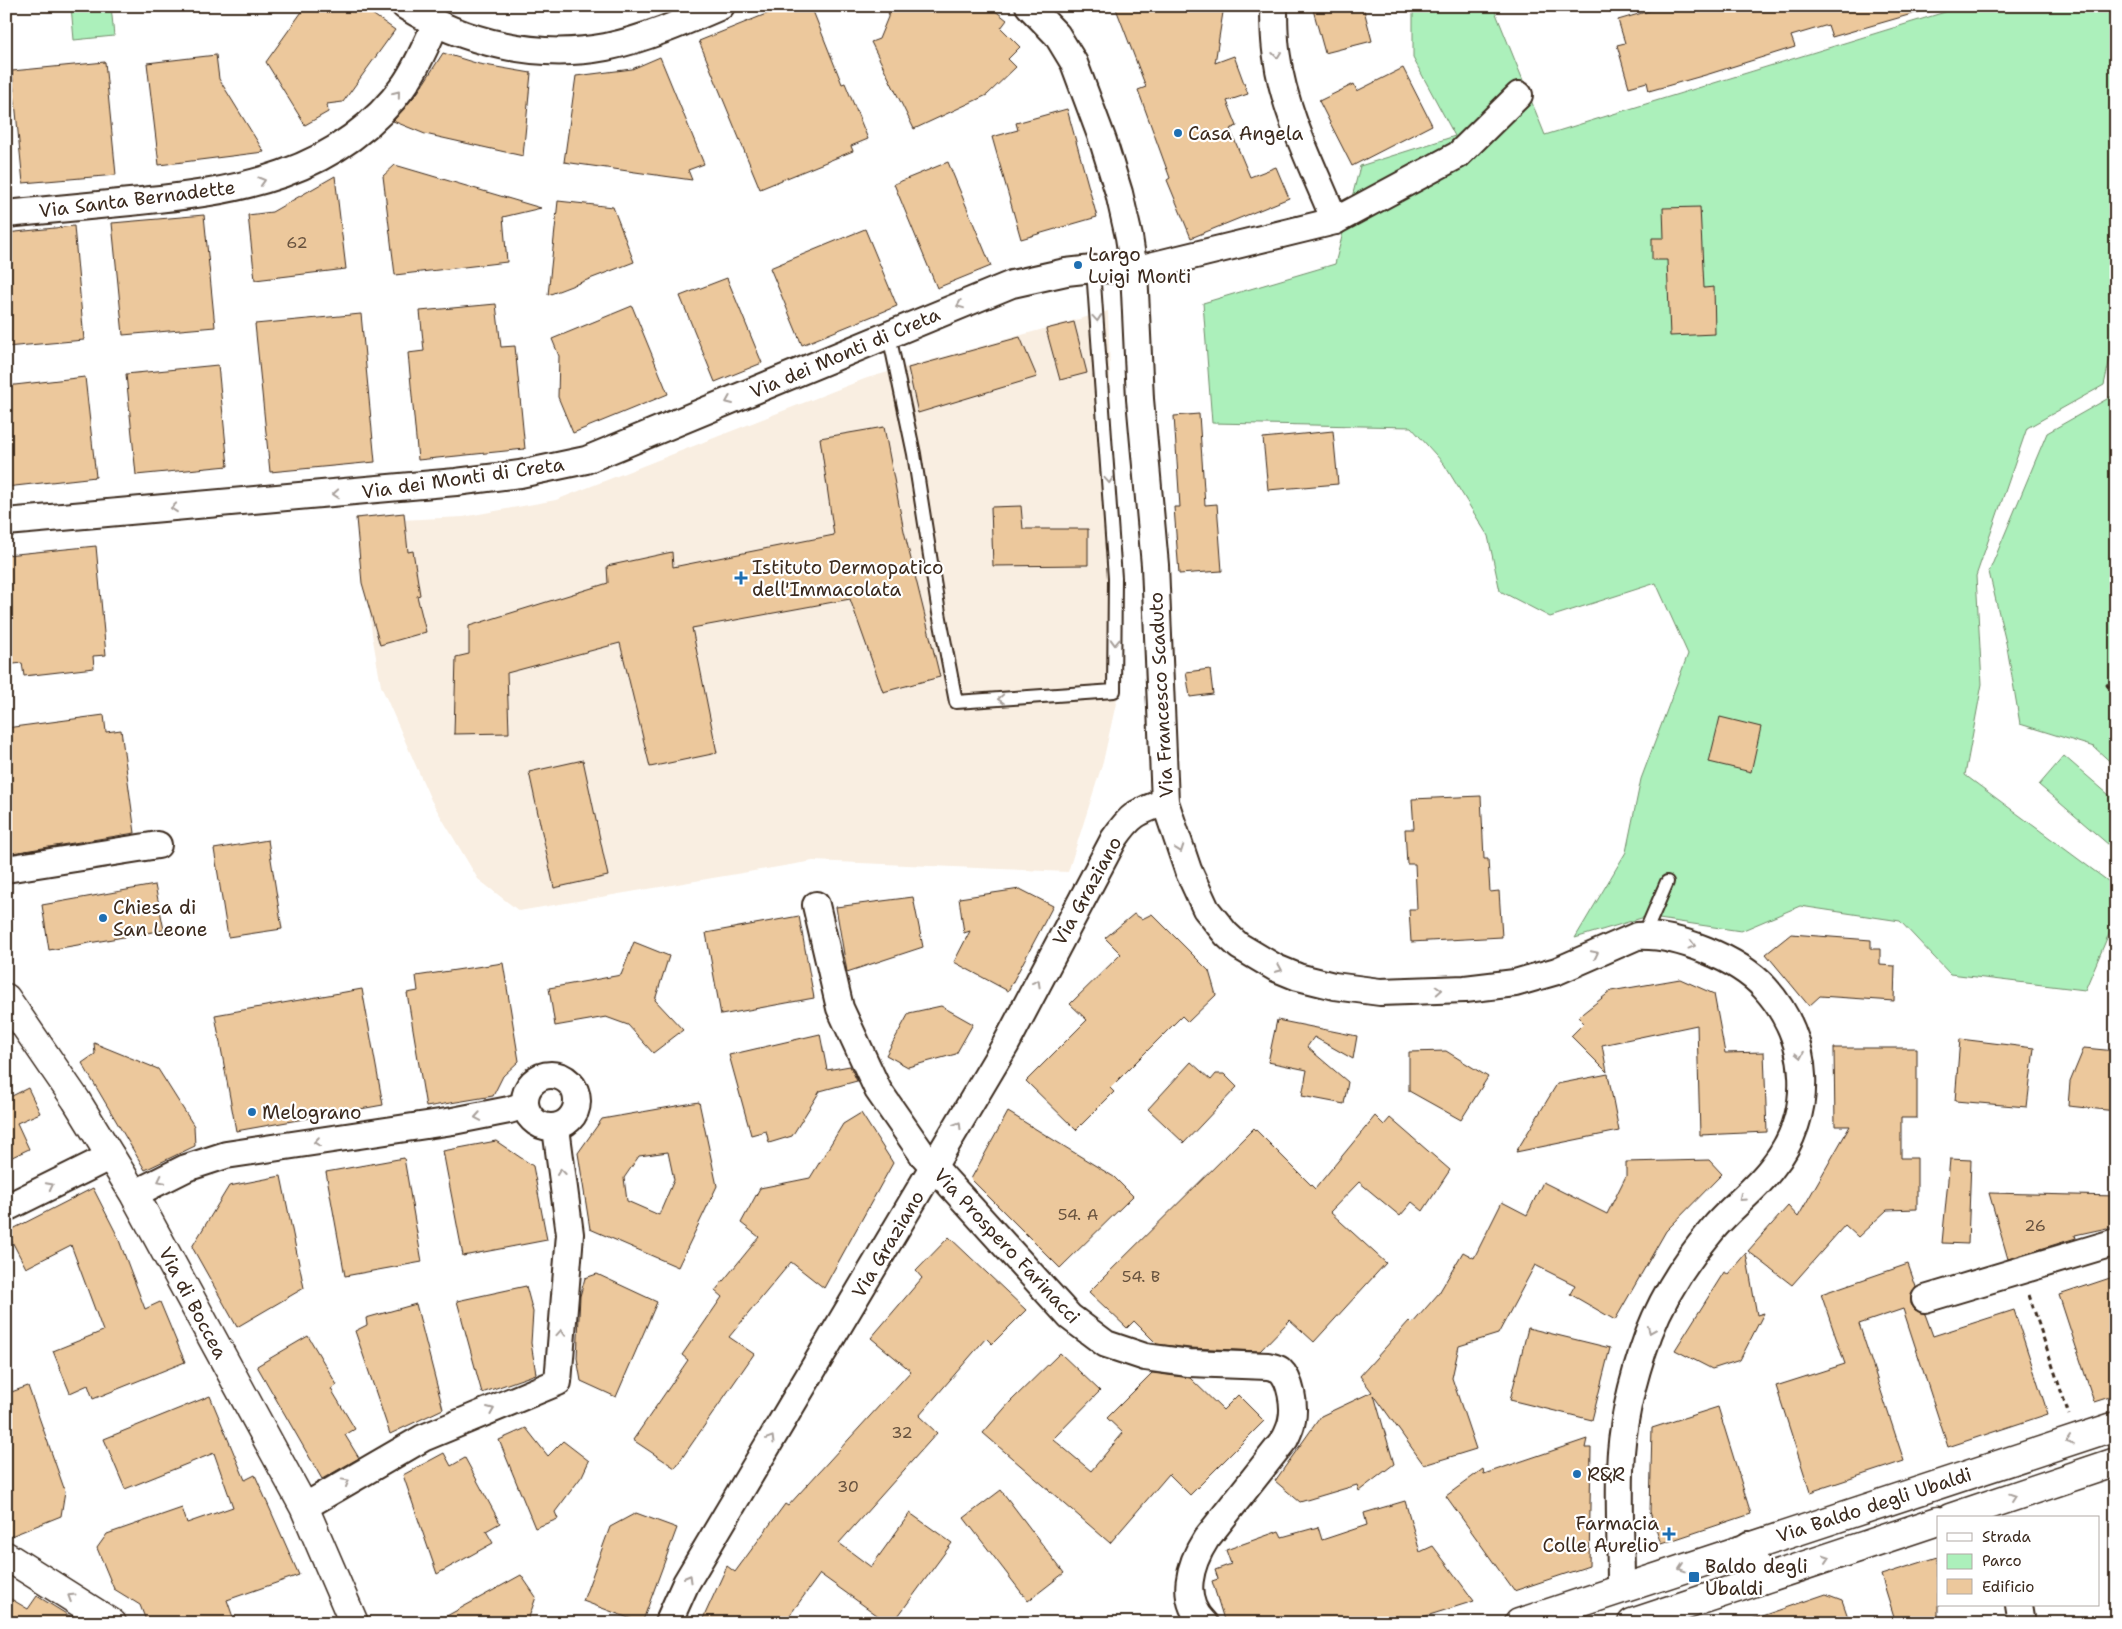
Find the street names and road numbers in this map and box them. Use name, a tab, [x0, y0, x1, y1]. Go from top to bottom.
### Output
street label: Via Santa Bernadette	[37, 175, 237, 223]
street label: Via dei Monti di Creta	[746, 302, 944, 404]
street label: Via dei Monti di Creta	[360, 451, 566, 505]
street label: Via Francesco Scaduto	[1143, 591, 1179, 799]
street label: Via Graziano	[1047, 832, 1127, 950]
street label: Via Prospero Farinacci	[928, 1163, 1086, 1329]
street label: Via Graziano	[846, 1186, 930, 1302]
street label: Via di Boccea	[153, 1243, 233, 1364]
street label: Via Baldo degli Ubaldi	[1773, 1462, 1975, 1548]

